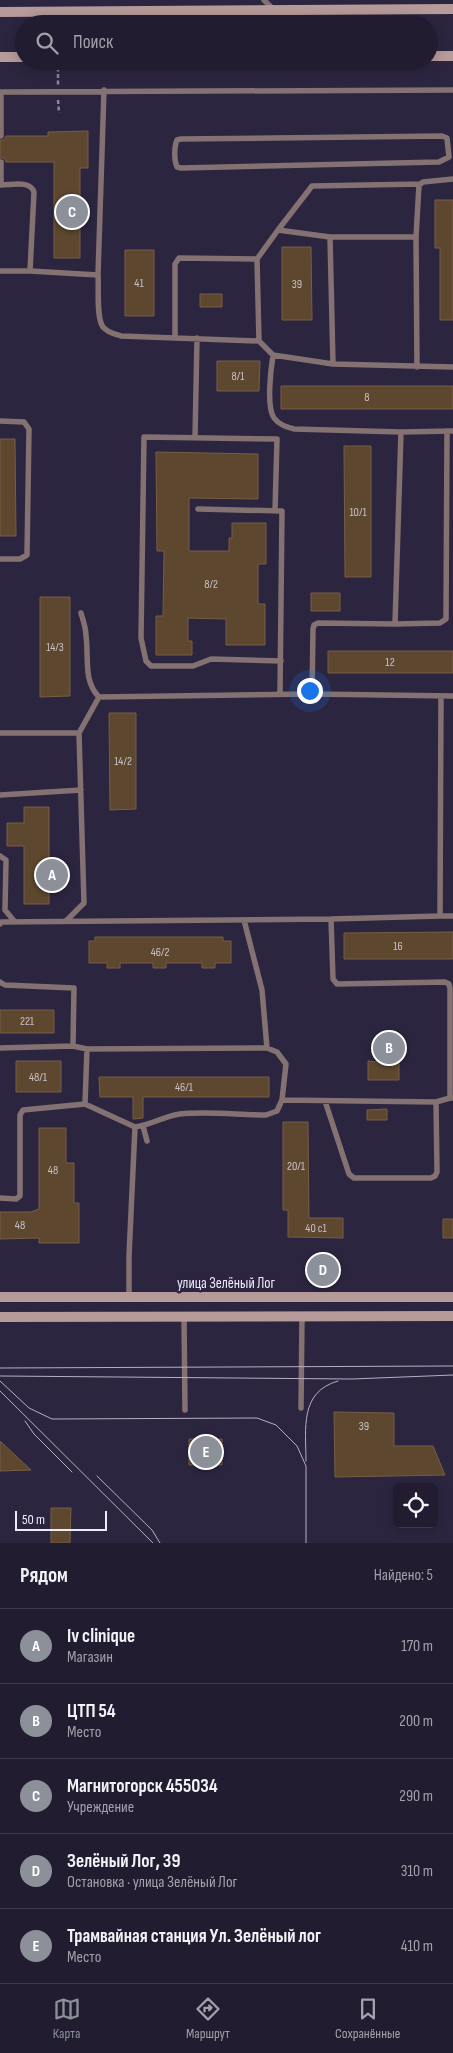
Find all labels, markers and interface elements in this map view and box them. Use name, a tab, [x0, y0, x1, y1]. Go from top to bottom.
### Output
search box	[15, 15, 438, 70]
icon: search	[33, 29, 61, 57]
text: Поиск	[73, 31, 113, 54]
pin: C	[56, 193, 88, 231]
house number: 41	[134, 276, 144, 291]
house number: 39	[292, 277, 302, 292]
house number: 8/1	[232, 369, 245, 384]
house number: 8	[364, 390, 370, 405]
house number: 10/1	[349, 505, 367, 520]
house number: 8/2	[204, 577, 218, 592]
house number: 14/3	[46, 640, 64, 655]
house number: 12	[385, 655, 395, 670]
your location	[297, 678, 323, 704]
house number: 14/2	[114, 754, 132, 769]
pin: A	[36, 856, 68, 894]
house number: 16	[393, 939, 403, 954]
house number: 46/2	[151, 945, 169, 960]
house number: 221	[20, 1014, 35, 1029]
pin: B	[373, 1029, 405, 1067]
house number: 48/1	[29, 1070, 48, 1085]
house number: 46/1	[175, 1080, 194, 1095]
house number: 20/1	[287, 1159, 306, 1174]
house number: 48	[48, 1163, 58, 1178]
house number: 48	[15, 1218, 25, 1233]
house number: 40 с1	[305, 1221, 327, 1236]
pin: D	[307, 1251, 339, 1289]
street label: улица Зелёный Лог	[177, 1274, 276, 1293]
house number: 39	[359, 1419, 369, 1434]
pin: E	[190, 1433, 222, 1471]
map controls	[393, 1483, 438, 1528]
button: locate	[393, 1483, 438, 1528]
scale bar	[15, 1508, 108, 1531]
text: 50 m	[22, 1511, 45, 1528]
text: Рядом	[20, 1563, 68, 1588]
text: Найдено: 5	[374, 1566, 433, 1585]
text: Iv clinique	[67, 1625, 135, 1648]
text: A	[32, 1637, 40, 1656]
text: 170 m	[401, 1637, 433, 1656]
text: Магазин	[67, 1648, 113, 1667]
text: ЦТП 54	[67, 1700, 116, 1723]
text: B	[32, 1712, 40, 1731]
text: 200 m	[399, 1712, 433, 1731]
text: Место	[67, 1723, 101, 1742]
text: Магнитогорск 455034	[67, 1775, 218, 1798]
text: C	[32, 1787, 40, 1806]
text: 290 m	[399, 1787, 433, 1806]
text: Учреждение	[67, 1798, 134, 1817]
text: Зелёный Лог, 39	[67, 1850, 180, 1873]
text: D	[32, 1862, 40, 1881]
text: 310 m	[401, 1862, 433, 1881]
text: Остановка · улица Зелёный Лог	[67, 1873, 237, 1892]
text: Трамвайная станция Ул. Зелёный лог	[67, 1925, 321, 1948]
text: E	[33, 1937, 39, 1956]
text: 410 m	[401, 1937, 433, 1956]
text: Место	[67, 1948, 101, 1967]
tab: Карта	[53, 1995, 81, 2042]
tab: Маршрут	[186, 1995, 230, 2042]
tab: Сохранённые	[335, 1995, 400, 2042]

